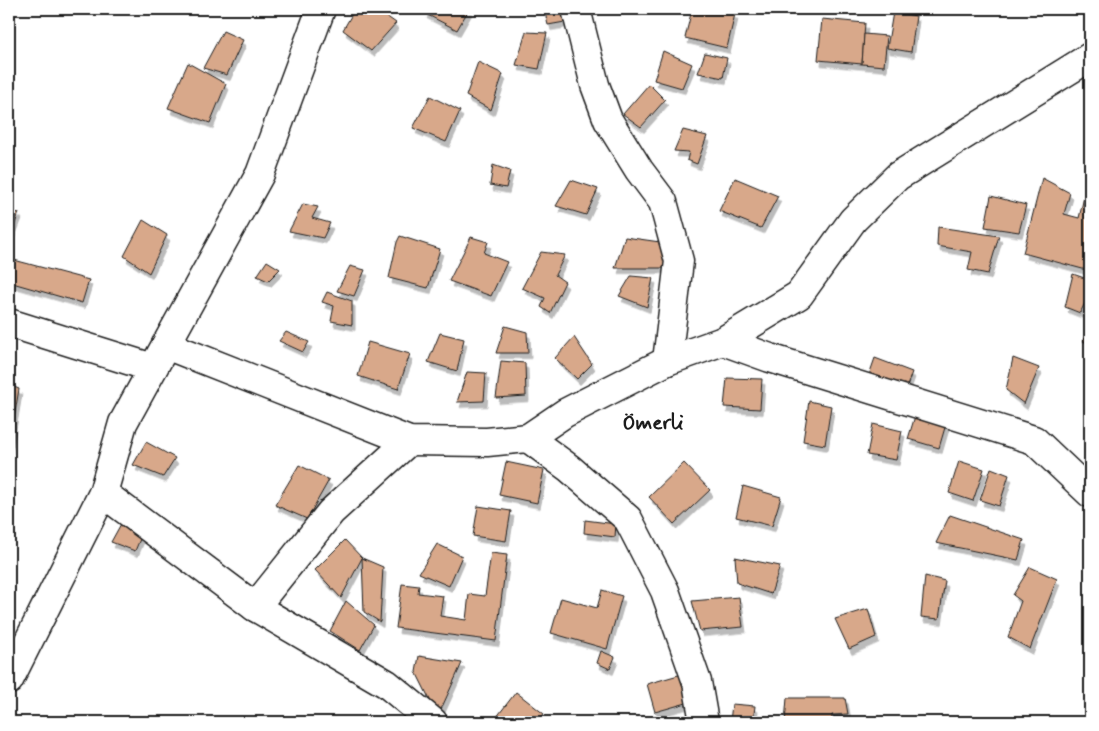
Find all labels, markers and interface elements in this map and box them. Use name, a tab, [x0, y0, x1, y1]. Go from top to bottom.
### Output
district label: Ömerli	[623, 409, 683, 437]

